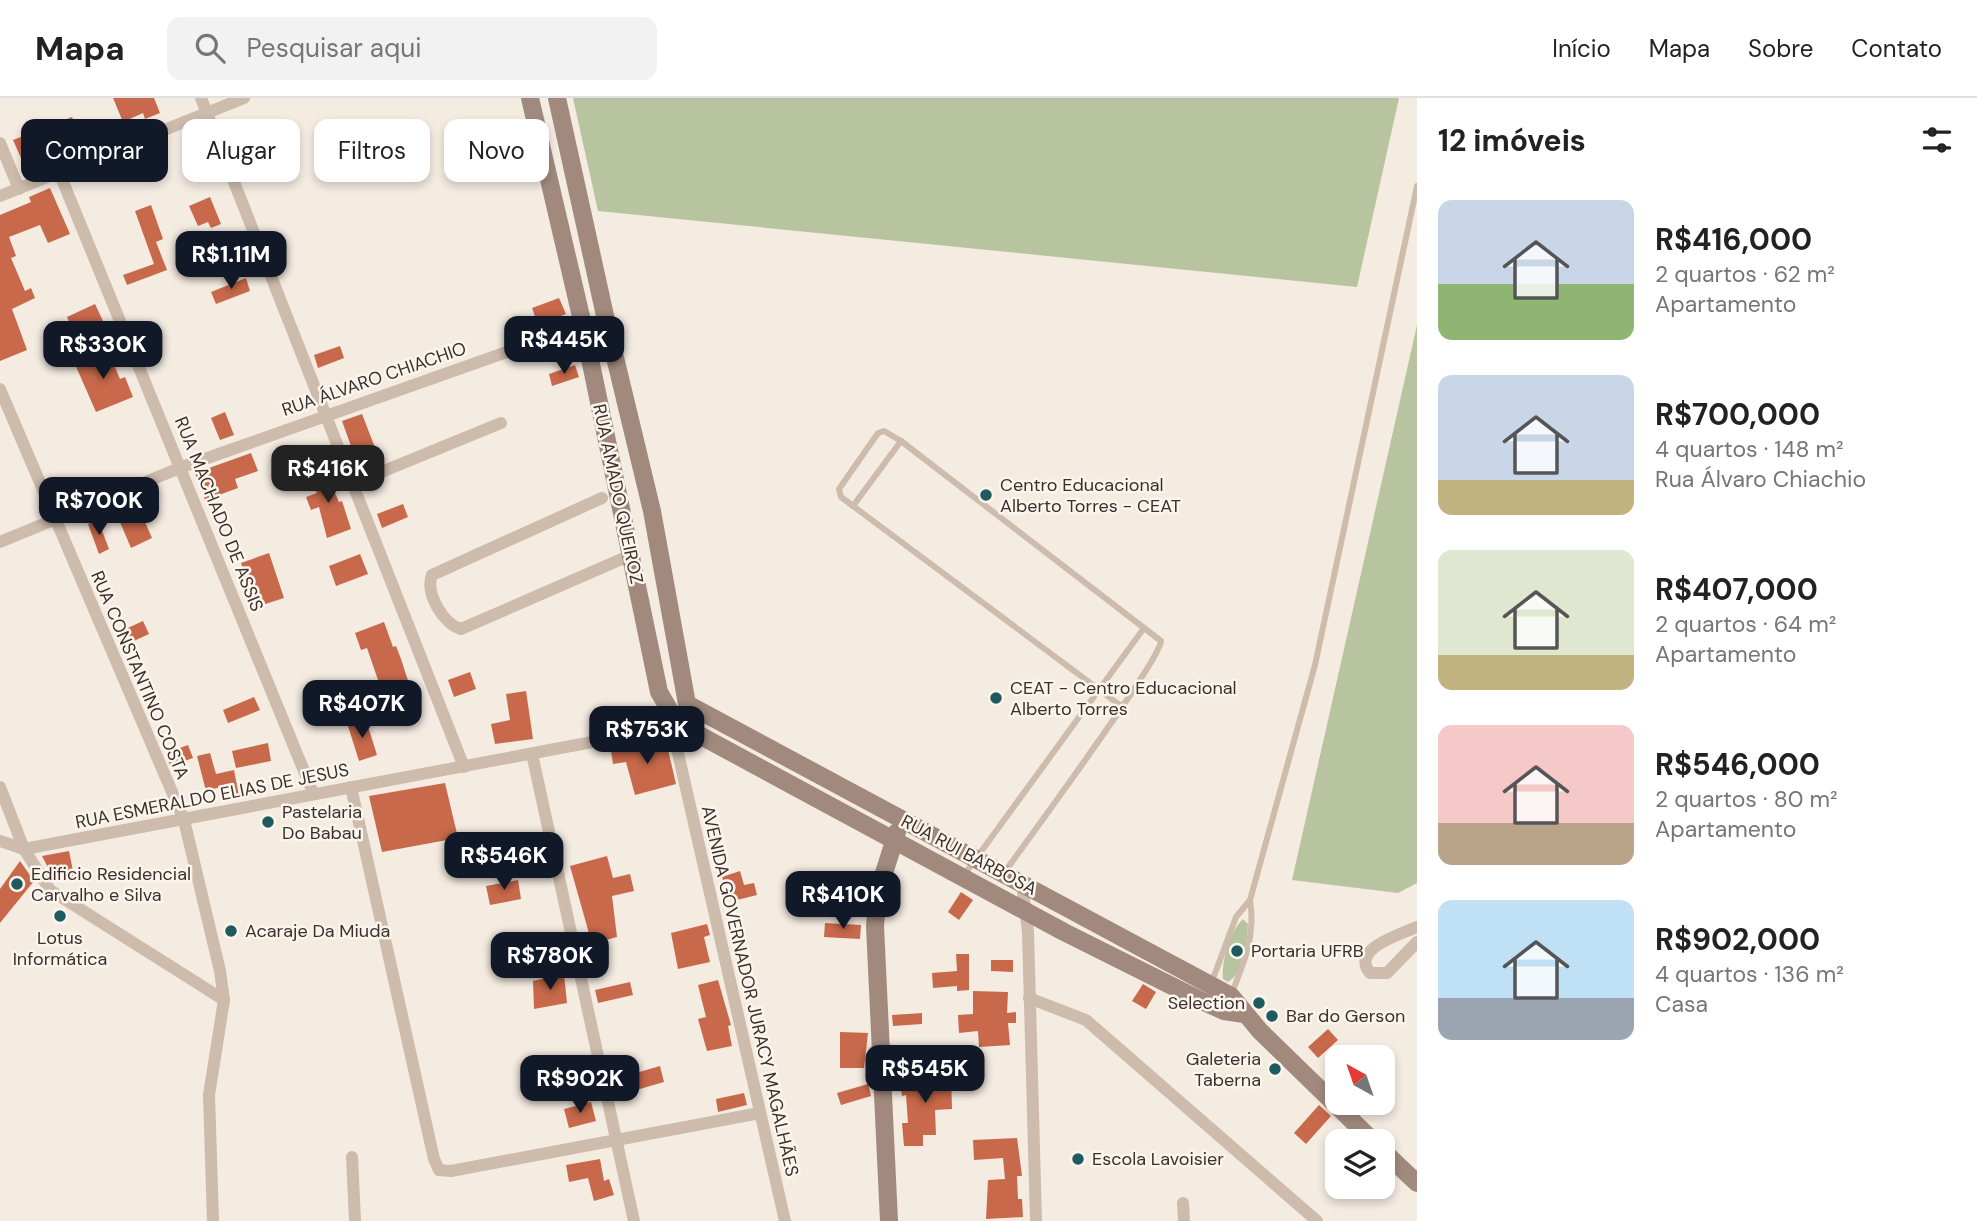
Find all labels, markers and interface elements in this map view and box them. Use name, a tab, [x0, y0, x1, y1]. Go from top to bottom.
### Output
search box	[167, 17, 657, 80]
text: Mapa	[35, 27, 125, 70]
icon: search	[191, 29, 229, 67]
text: Pesquisar aqui	[247, 31, 421, 65]
text: Início	[1552, 33, 1611, 64]
text: Mapa	[1649, 33, 1710, 64]
text: Sobre	[1748, 33, 1813, 64]
text: Contato	[1851, 33, 1942, 64]
chip: Comprar	[21, 119, 168, 182]
chip: Alugar	[182, 119, 300, 182]
chip: Filtros	[314, 119, 430, 182]
chip: Novo	[444, 119, 549, 182]
text: 12 imóveis	[1438, 121, 1586, 160]
icon: filters	[1918, 121, 1956, 159]
text: R$416,000	[1655, 220, 1812, 259]
icon: home	[1494, 228, 1578, 312]
pin: R$1.11M	[166, 232, 296, 291]
text: R$1.11M	[192, 239, 270, 269]
text: 2 quartos · 62 m²	[1655, 259, 1835, 289]
text: Apartamento	[1655, 289, 1796, 319]
pin: R$445K	[507, 316, 621, 376]
pin: R$330K	[46, 322, 160, 381]
text: R$445K	[520, 324, 608, 354]
text: R$330K	[59, 329, 147, 359]
street label: RUA ÁLVARO CHIACHIO	[279, 336, 469, 422]
text: R$700,000	[1655, 395, 1820, 434]
street label: RUA AMADO QUEIROZ	[587, 402, 649, 586]
icon: home	[1494, 403, 1578, 487]
street label: RUA MACHADO DE ASSIS	[169, 413, 269, 615]
text: 4 quartos · 148 m²	[1655, 434, 1844, 464]
pin: R$416K	[271, 446, 385, 505]
text: R$416K	[287, 453, 369, 483]
text: Rua Álvaro Chiachio	[1655, 464, 1866, 494]
place label: Centro Educacional Alberto Torres - CEAT	[1000, 473, 1181, 518]
pin: R$700K	[42, 478, 156, 537]
text: R$700K	[55, 485, 143, 515]
marker: Centro Educacional Alberto Torres - CEAT	[978, 487, 994, 503]
street label: RUA CONSTANTINO COSTA	[85, 567, 195, 783]
text: R$407,000	[1655, 570, 1818, 609]
icon: home	[1494, 578, 1578, 662]
text: 2 quartos · 64 m²	[1655, 609, 1836, 639]
text: Apartamento	[1655, 639, 1796, 669]
place label: CEAT - Centro Educacional Alberto Torres	[1010, 676, 1237, 721]
pin: R$407K	[305, 680, 419, 740]
text: R$407K	[319, 688, 405, 718]
marker: CEAT - Centro Educacional Alberto Torres	[988, 690, 1004, 706]
pin: R$753K	[590, 706, 704, 766]
text: R$753K	[605, 714, 689, 744]
text: R$546,000	[1655, 745, 1820, 784]
icon: home	[1494, 753, 1578, 837]
street label: RUA ESMERALDO ELIAS DE JESUS	[73, 758, 351, 834]
text: 2 quartos · 80 m²	[1655, 784, 1838, 814]
place label: Pastelaria Do Babau	[282, 800, 362, 845]
street label: AVENIDA GOVERNADOR JURACY MAGALHÃES	[696, 803, 804, 1179]
street label: RUA RUI BARBOSA	[897, 809, 1041, 901]
marker: Pastelaria Do Babau	[260, 814, 276, 830]
text: Apartamento	[1655, 814, 1796, 844]
pin: R$546K	[447, 832, 561, 892]
text: R$546K	[460, 840, 548, 870]
place label: Edificio Residencial Carvalho e Silva	[31, 862, 191, 907]
pin: R$410K	[786, 872, 900, 931]
marker: Edificio Residencial Carvalho e Silva	[9, 876, 25, 892]
text: R$410K	[802, 879, 884, 909]
marker: Lotus Informática	[52, 908, 68, 924]
place label: Acaraje Da Miuda	[245, 919, 390, 943]
text: R$902,000	[1655, 920, 1820, 959]
marker: Acaraje Da Miuda	[223, 923, 239, 939]
place label: Lotus Informática	[13, 926, 107, 971]
icon: home	[1494, 928, 1578, 1012]
pin: R$780K	[493, 932, 607, 992]
place label: Portaria UFRB	[1251, 939, 1364, 963]
text: R$780K	[507, 940, 593, 970]
marker: Portaria UFRB	[1229, 943, 1245, 959]
text: 4 quartos · 136 m²	[1655, 959, 1844, 989]
text: Casa	[1655, 989, 1708, 1019]
place label: Selection	[1168, 991, 1245, 1015]
marker: Selection	[1251, 995, 1267, 1011]
place label: Bar do Gerson	[1286, 1004, 1405, 1028]
marker: Bar do Gerson	[1264, 1008, 1280, 1024]
north arrow	[1325, 1045, 1395, 1115]
map controls	[1325, 1045, 1395, 1199]
pin: R$545K	[868, 1046, 982, 1105]
place label: Galeteria Taberna	[1186, 1047, 1261, 1092]
text: R$545K	[882, 1053, 969, 1083]
pin: R$902K	[523, 1056, 637, 1115]
marker: Galeteria Taberna	[1267, 1061, 1283, 1077]
text: R$902K	[536, 1063, 624, 1093]
button: layers	[1325, 1129, 1395, 1199]
place label: Escola Lavoisier	[1092, 1147, 1224, 1171]
marker: Escola Lavoisier	[1070, 1151, 1086, 1167]

